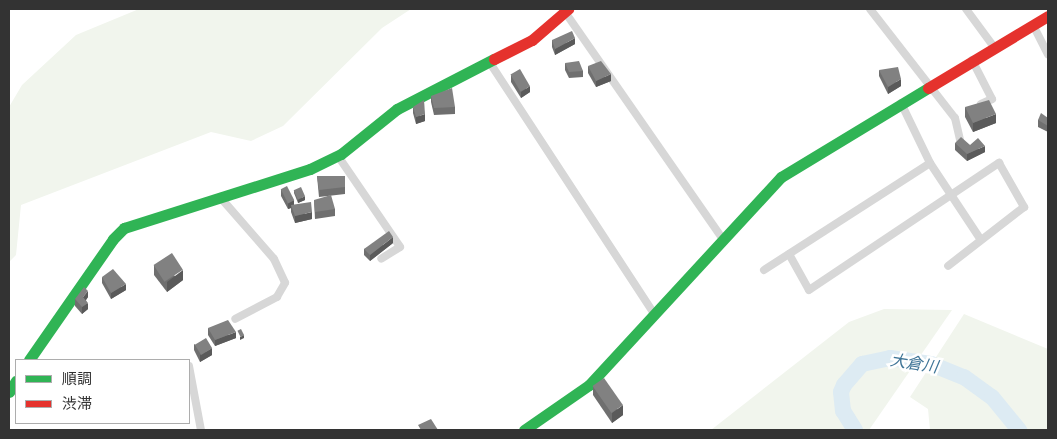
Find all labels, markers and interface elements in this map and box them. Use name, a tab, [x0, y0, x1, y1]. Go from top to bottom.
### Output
water label: 大倉川	[889, 351, 939, 377]
legend	[15, 359, 190, 424]
text: 順調	[62, 368, 92, 390]
text: 渋滞	[62, 393, 92, 415]

